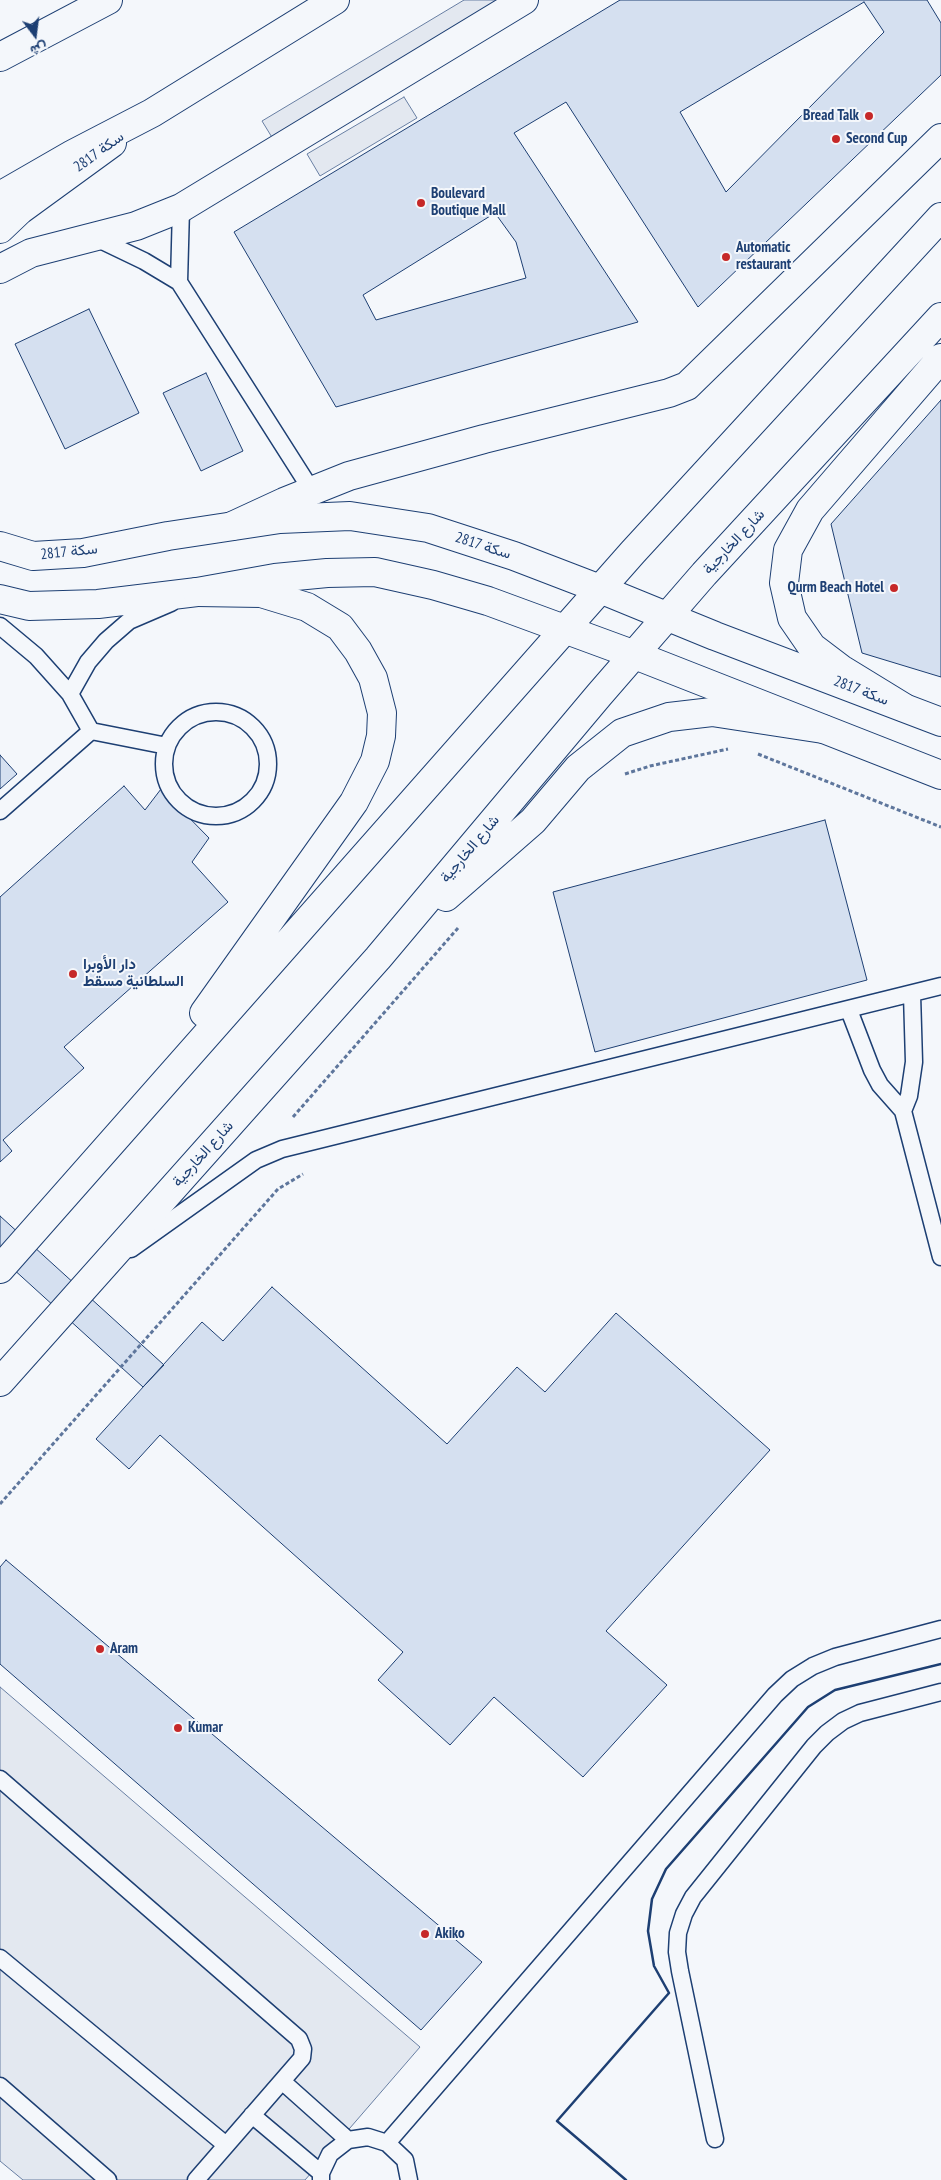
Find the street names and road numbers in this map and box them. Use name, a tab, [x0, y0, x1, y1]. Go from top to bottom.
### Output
street label: سكة 2817	[70, 128, 128, 176]
street label: شارع الخارجية	[699, 506, 769, 578]
street label: سكة 2817	[453, 529, 513, 563]
street label: سكة 2817	[39, 540, 99, 564]
street label: سكة 2817	[831, 672, 891, 710]
street label: شارع الخارجية	[437, 812, 503, 886]
street label: شارع الخارجية	[169, 1117, 237, 1191]

